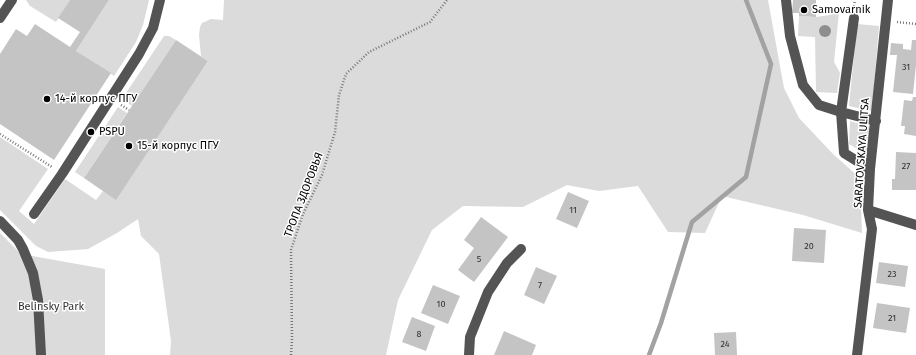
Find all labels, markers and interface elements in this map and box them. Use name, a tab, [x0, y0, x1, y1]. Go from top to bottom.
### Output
place label: Samovarnik	[812, 3, 870, 17]
marker: Samovarnik	[799, 5, 809, 15]
house number: 31	[902, 62, 910, 72]
place label: 14-й корпус ПГУ	[55, 92, 137, 106]
marker: 14-й корпус ПГУ	[42, 94, 52, 104]
street label: SARATOVSKAYA ULITSA	[852, 98, 872, 208]
place label: PSPU	[99, 125, 125, 139]
marker: PSPU	[86, 127, 96, 137]
place label: 15-й корпус ПГУ	[137, 139, 219, 153]
marker: 15-й корпус ПГУ	[124, 141, 134, 151]
street label: ТРОПА ЗДОРОВЬЯ	[282, 151, 326, 239]
house number: 27	[902, 161, 910, 171]
house number: 11	[569, 205, 577, 215]
house number: 20	[804, 241, 814, 251]
house number: 5	[477, 254, 481, 264]
house number: 23	[888, 269, 896, 279]
house number: 7	[538, 280, 542, 290]
house number: 10	[437, 299, 445, 309]
park label: Belinsky Park	[18, 300, 84, 314]
house number: 21	[888, 313, 896, 323]
house number: 8	[417, 329, 421, 339]
house number: 24	[721, 339, 729, 349]

